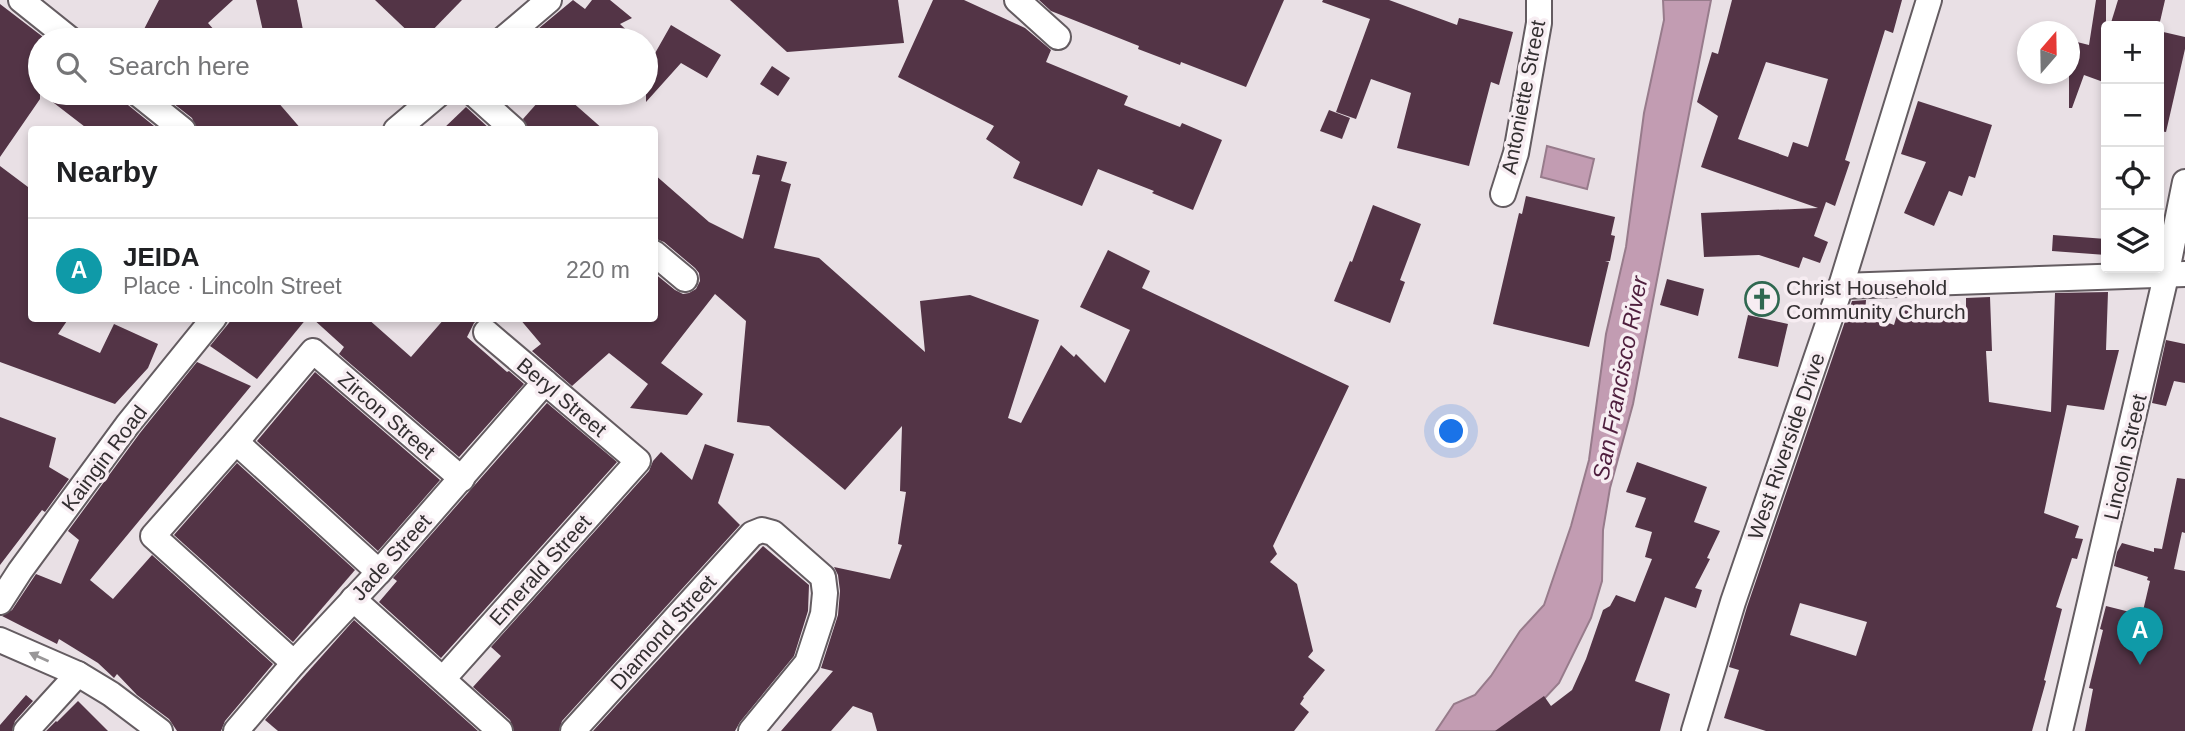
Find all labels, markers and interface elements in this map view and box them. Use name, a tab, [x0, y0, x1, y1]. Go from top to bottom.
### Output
street label: Antoniette Street	[1497, 18, 1549, 176]
north arrow	[2017, 21, 2080, 84]
map controls	[2101, 21, 2164, 273]
button: +	[2101, 21, 2164, 84]
search box	[28, 28, 658, 105]
icon: search	[52, 48, 90, 86]
text: Search here	[108, 51, 250, 81]
button: −	[2101, 84, 2164, 147]
button: locate	[2101, 147, 2164, 210]
text: Nearby	[56, 155, 158, 188]
button: layers	[2101, 210, 2164, 273]
text: JEIDA	[123, 242, 200, 272]
text: A	[71, 257, 87, 283]
text: 220 m	[566, 257, 630, 283]
text: Place · Lincoln Street	[123, 273, 342, 299]
water label: San Francisco River	[1587, 273, 1653, 482]
place label: Christ Household Community Church	[1786, 276, 1966, 323]
church icon: Christ Household Community Church	[1743, 280, 1781, 318]
street label: West Riverside Drive	[1743, 350, 1829, 542]
street label: Beryl Street	[513, 353, 612, 441]
street label: Zircon Street	[334, 367, 440, 463]
street label: Lincoln Street	[2099, 392, 2151, 522]
street label: Kaingin Road	[57, 401, 151, 515]
your location	[1434, 414, 1468, 448]
street label: Jade Street	[347, 509, 436, 605]
street label: Emerald Street	[485, 510, 596, 630]
street label: Diamond Street	[606, 570, 720, 694]
pin: A	[2117, 607, 2163, 665]
one-way arrow	[29, 651, 49, 663]

